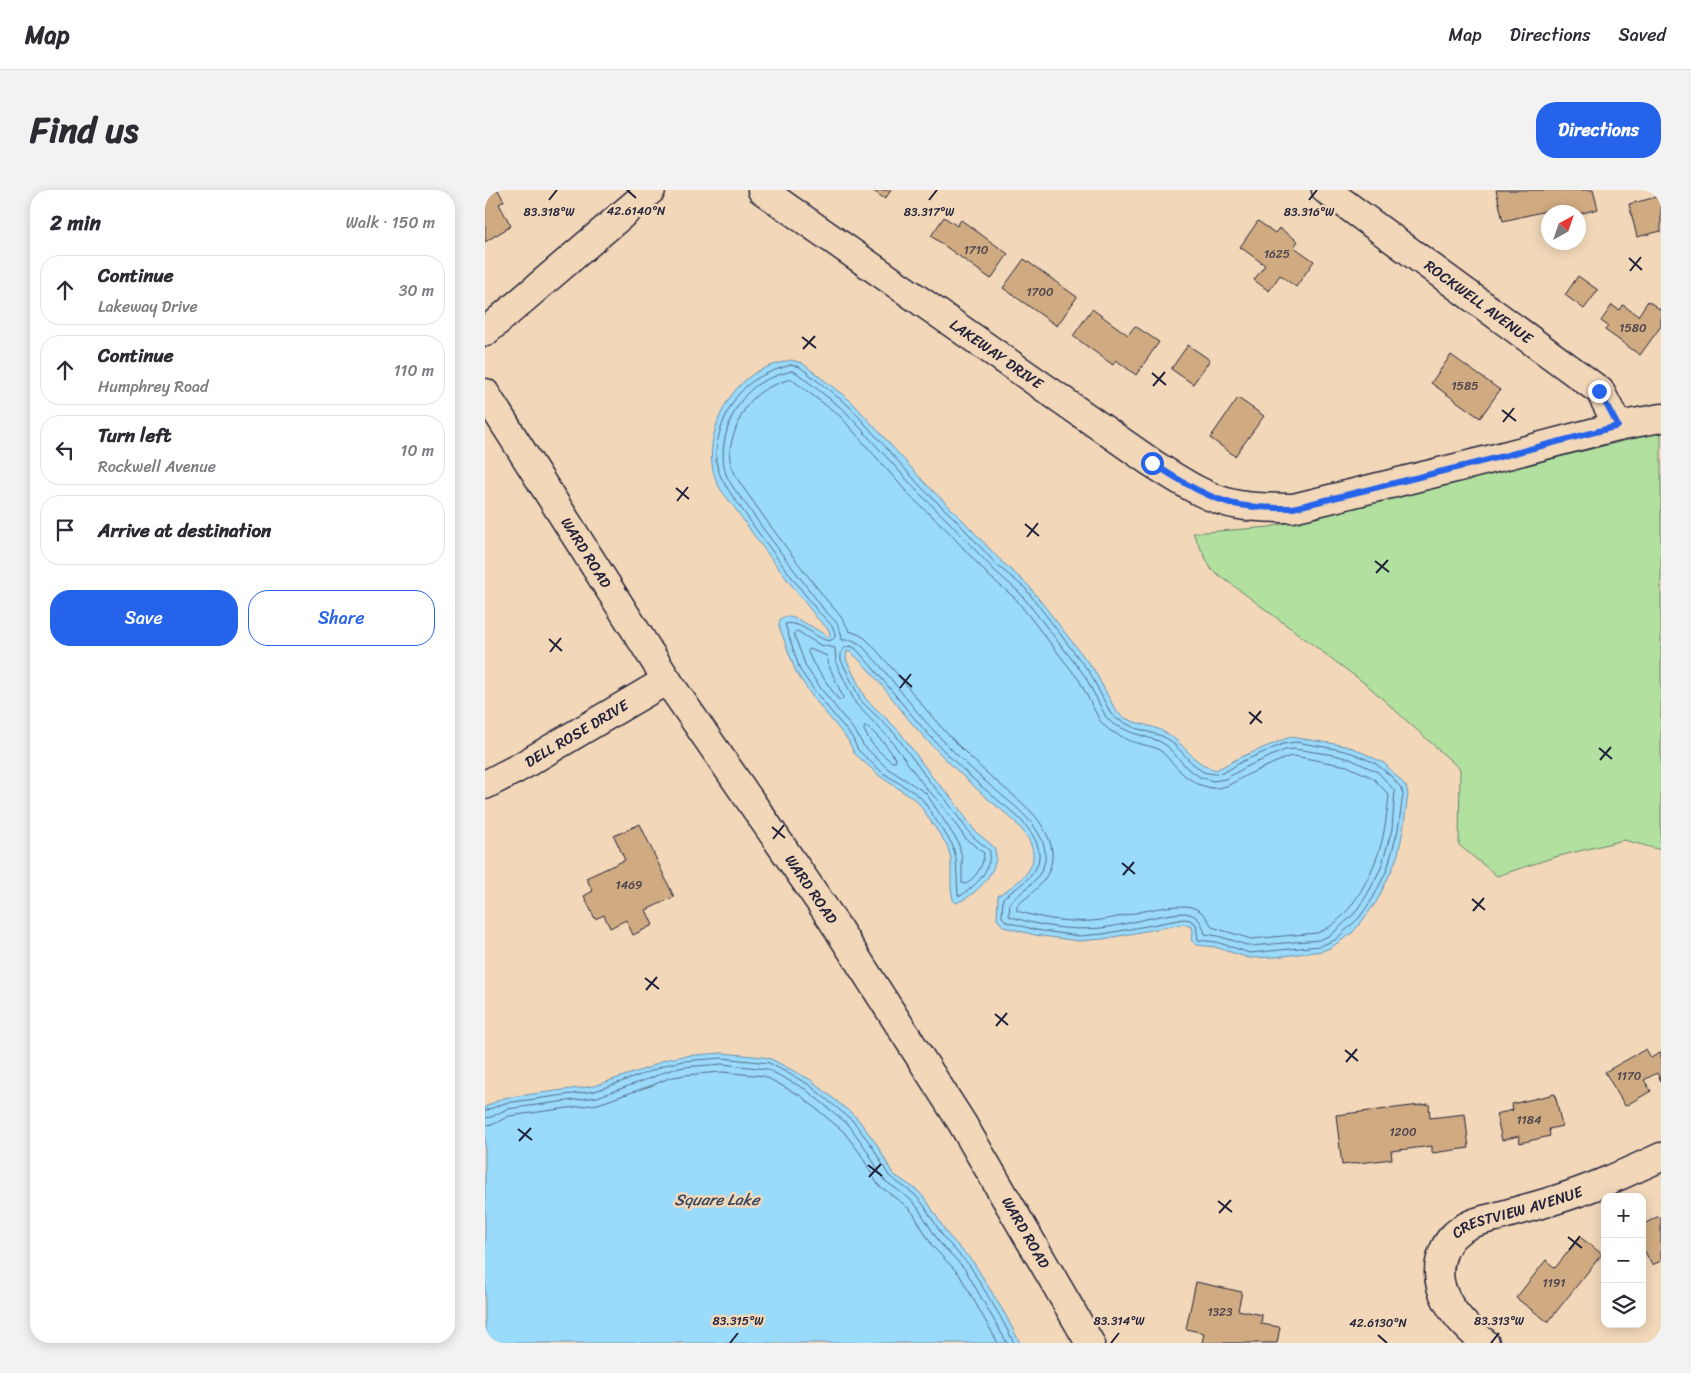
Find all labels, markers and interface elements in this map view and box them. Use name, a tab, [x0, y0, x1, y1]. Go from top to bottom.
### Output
text: Map	[25, 14, 69, 56]
text: Map	[1449, 19, 1482, 51]
text: Directions	[1510, 19, 1591, 51]
text: Saved	[1619, 19, 1666, 51]
text: Find us	[30, 99, 138, 161]
button: Directions	[1536, 102, 1661, 158]
text: 42.6140°N	[607, 200, 666, 222]
text: 83.318°W	[524, 201, 575, 223]
text: 83.317°W	[904, 201, 955, 223]
text: 83.316°W	[1284, 201, 1335, 223]
text: 2 min	[50, 204, 101, 242]
north arrow	[1541, 205, 1586, 250]
text: Walk · 150 m	[346, 208, 435, 237]
house number: 1710	[964, 239, 989, 261]
house number: 1625	[1264, 243, 1290, 265]
street label: ROCKWELL AVENUE	[1418, 253, 1540, 352]
text: Continue	[98, 259, 174, 292]
icon: ahead	[51, 276, 79, 304]
text: 30 m	[399, 276, 434, 305]
house number: 1700	[1026, 281, 1054, 303]
text: Lakeway Drive	[98, 292, 198, 321]
street label: LAKEWAY DRIVE	[944, 312, 1050, 397]
house number: 1580	[1619, 317, 1647, 339]
text: Continue	[98, 339, 174, 372]
icon: ahead	[51, 356, 79, 384]
text: 110 m	[394, 356, 434, 385]
text: Humphrey Road	[98, 372, 208, 401]
house number: 1585	[1451, 375, 1479, 397]
route end	[1588, 380, 1611, 403]
text: Turn left	[98, 419, 171, 452]
icon: left	[51, 436, 79, 464]
text: 10 m	[401, 436, 434, 465]
text: Rockwell Avenue	[98, 452, 216, 481]
route start	[1141, 452, 1164, 475]
street label: WARD ROAD	[554, 512, 619, 593]
text: Arrive at destination	[98, 514, 271, 547]
icon: arrive	[51, 516, 79, 544]
button: Save	[50, 590, 238, 646]
button: Share	[248, 590, 435, 646]
street label: DELL ROSE DRIVE	[520, 692, 635, 775]
street label: WARD ROAD	[778, 849, 845, 929]
house number: 1469	[616, 874, 642, 896]
house number: 1170	[1617, 1065, 1642, 1087]
house number: 1184	[1516, 1109, 1542, 1131]
house number: 1200	[1389, 1121, 1417, 1143]
street label: CRESTVIEW AVENUE	[1446, 1178, 1588, 1245]
water label: Square Lake	[674, 1185, 761, 1214]
street label: WARD ROAD	[994, 1192, 1057, 1274]
map controls	[1601, 1193, 1646, 1328]
button: +	[1601, 1193, 1646, 1238]
button: −	[1601, 1238, 1646, 1283]
house number: 1191	[1543, 1272, 1565, 1294]
button: layers	[1601, 1283, 1646, 1328]
house number: 1323	[1207, 1301, 1233, 1323]
text: 83.315°W	[713, 1310, 764, 1332]
text: 83.314°W	[1093, 1310, 1145, 1332]
text: 83.313°W	[1474, 1310, 1525, 1332]
text: 42.6130°N	[1349, 1312, 1408, 1334]

